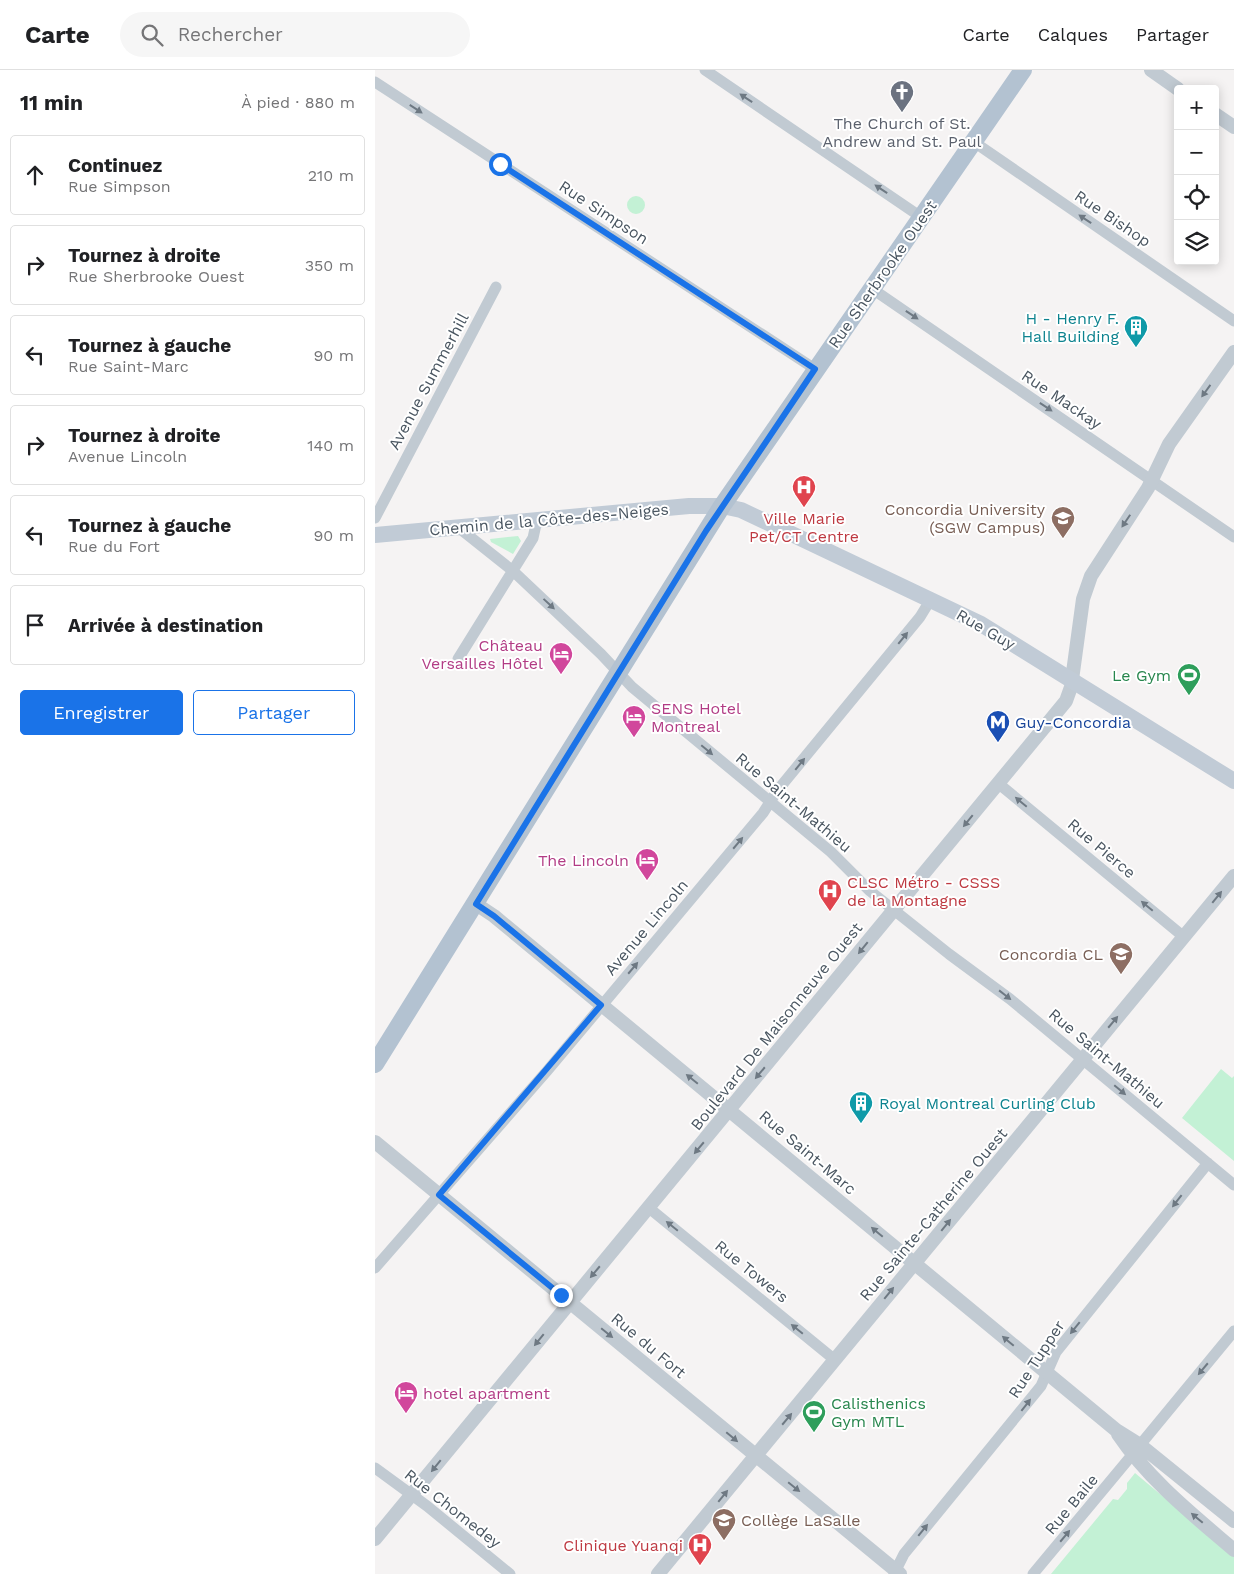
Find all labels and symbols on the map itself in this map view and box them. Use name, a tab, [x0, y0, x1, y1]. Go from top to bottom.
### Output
church icon: The Church of St. Andrew and St. Paul	[889, 79, 915, 113]
one-way arrow	[740, 93, 753, 103]
one-way arrow	[409, 104, 422, 114]
place label: The Church of St. Andrew and St. Paul	[823, 114, 982, 151]
route start	[489, 153, 512, 176]
street label: Rue Simpson	[555, 176, 652, 248]
one-way arrow	[874, 185, 888, 194]
street label: Rue Bishop	[1071, 186, 1154, 251]
street label: Rue Sherbrooke Ouest	[824, 196, 941, 352]
one-way arrow	[1079, 214, 1092, 224]
street label: Avenue Summerhill	[384, 309, 473, 453]
place label: H - Henry F. Hall Building	[1021, 309, 1119, 346]
one-way arrow	[905, 311, 918, 320]
building icon: H - Henry F. Hall Building	[1123, 314, 1149, 348]
street label: Rue Mackay	[1018, 366, 1106, 434]
one-way arrow	[1201, 384, 1211, 398]
one-way arrow	[1039, 402, 1053, 412]
hospital icon: Ville Marie Pet/CT Centre	[791, 474, 817, 508]
street label: Chemin de la Côte-des-Neiges	[428, 500, 670, 539]
place label: Concordia University (SGW Campus)	[884, 500, 1046, 537]
school or university icon: Concordia University (SGW Campus)	[1050, 505, 1076, 539]
place label: Ville Marie Pet/CT Centre	[749, 509, 859, 546]
one-way arrow	[1121, 514, 1131, 528]
one-way arrow	[542, 598, 554, 610]
street label: Rue Guy	[953, 605, 1019, 654]
one-way arrow	[897, 632, 908, 645]
place label: Château Versailles Hôtel	[421, 636, 543, 673]
hotel icon: Château Versailles Hôtel	[548, 641, 574, 675]
sports icon: Le Gym	[1176, 662, 1202, 696]
place label: Le Gym	[1112, 666, 1171, 685]
place label: SENS Hotel Montreal	[651, 699, 741, 736]
hotel icon: SENS Hotel Montreal	[621, 704, 647, 738]
metro station icon: Guy-Concordia	[985, 709, 1011, 743]
place label: Guy-Concordia	[1015, 713, 1131, 732]
one-way arrow	[701, 745, 714, 756]
street label: Rue Saint-Mathieu	[732, 748, 855, 856]
one-way arrow	[794, 758, 805, 771]
one-way arrow	[1016, 796, 1028, 808]
one-way arrow	[962, 815, 974, 827]
street label: Rue Pierce	[1064, 815, 1139, 882]
one-way arrow	[732, 837, 743, 850]
hotel icon: The Lincoln	[634, 847, 660, 881]
place label: The Lincoln	[538, 851, 629, 870]
place label: CLSC Métro - CSSS de la Montagne	[847, 873, 1000, 910]
street label: Avenue Lincoln	[601, 876, 692, 979]
hospital icon: CLSC Métro - CSSS de la Montagne	[817, 878, 843, 912]
one-way arrow	[1211, 891, 1223, 903]
one-way arrow	[1140, 900, 1153, 911]
street label: Boulevard De Maisonneuve Ouest	[687, 918, 866, 1134]
one-way arrow	[858, 941, 869, 954]
school or university icon: Concordia CL	[1108, 941, 1134, 975]
place label: Concordia CL	[999, 945, 1103, 964]
one-way arrow	[627, 962, 639, 974]
one-way arrow	[998, 990, 1011, 1000]
street label: Rue Saint-Mathieu	[1045, 1004, 1168, 1112]
one-way arrow	[1108, 1015, 1119, 1028]
one-way arrow	[754, 1067, 765, 1080]
one-way arrow	[686, 1074, 699, 1085]
one-way arrow	[1113, 1085, 1126, 1096]
building icon: Royal Montreal Curling Club	[848, 1090, 874, 1124]
place label: Royal Montreal Curling Club	[879, 1094, 1096, 1113]
street label: Rue Saint-Marc	[755, 1106, 860, 1198]
street label: Rue Sainte-Catherine Ouest	[856, 1124, 1011, 1304]
one-way arrow	[693, 1141, 704, 1154]
one-way arrow	[1172, 1194, 1183, 1207]
one-way arrow	[940, 1219, 951, 1232]
one-way arrow	[666, 1220, 678, 1232]
one-way arrow	[871, 1226, 884, 1237]
street label: Rue Towers	[711, 1236, 792, 1307]
one-way arrow	[589, 1266, 600, 1279]
route end	[550, 1284, 573, 1307]
one-way arrow	[884, 1287, 895, 1300]
street label: Rue du Fort	[607, 1309, 690, 1382]
street label: Rue Tupper	[1004, 1316, 1069, 1402]
one-way arrow	[1070, 1321, 1081, 1334]
one-way arrow	[791, 1324, 804, 1335]
one-way arrow	[601, 1328, 614, 1339]
one-way arrow	[533, 1333, 544, 1346]
one-way arrow	[1002, 1335, 1015, 1346]
one-way arrow	[1197, 1362, 1209, 1374]
hotel icon: hotel apartment	[393, 1380, 419, 1414]
place label: hotel apartment	[423, 1384, 550, 1403]
place label: Calisthenics Gym MTL	[831, 1394, 926, 1431]
one-way arrow	[1021, 1398, 1032, 1411]
sports icon: Calisthenics Gym MTL	[801, 1399, 827, 1433]
one-way arrow	[781, 1412, 792, 1425]
one-way arrow	[726, 1432, 739, 1443]
one-way arrow	[430, 1459, 441, 1472]
street label: Rue Chomedey	[401, 1465, 505, 1552]
street label: Rue Baile	[1041, 1470, 1102, 1538]
one-way arrow	[787, 1481, 799, 1493]
one-way arrow	[717, 1490, 728, 1503]
school or university icon: Collège LaSalle	[711, 1507, 737, 1541]
place label: Collège LaSalle	[741, 1511, 861, 1530]
one-way arrow	[1191, 1512, 1203, 1524]
one-way arrow	[918, 1524, 929, 1537]
one-way arrow	[1059, 1530, 1070, 1543]
hospital icon: Clinique Yuanqi	[687, 1532, 713, 1566]
place label: Clinique Yuanqi	[563, 1536, 683, 1555]

